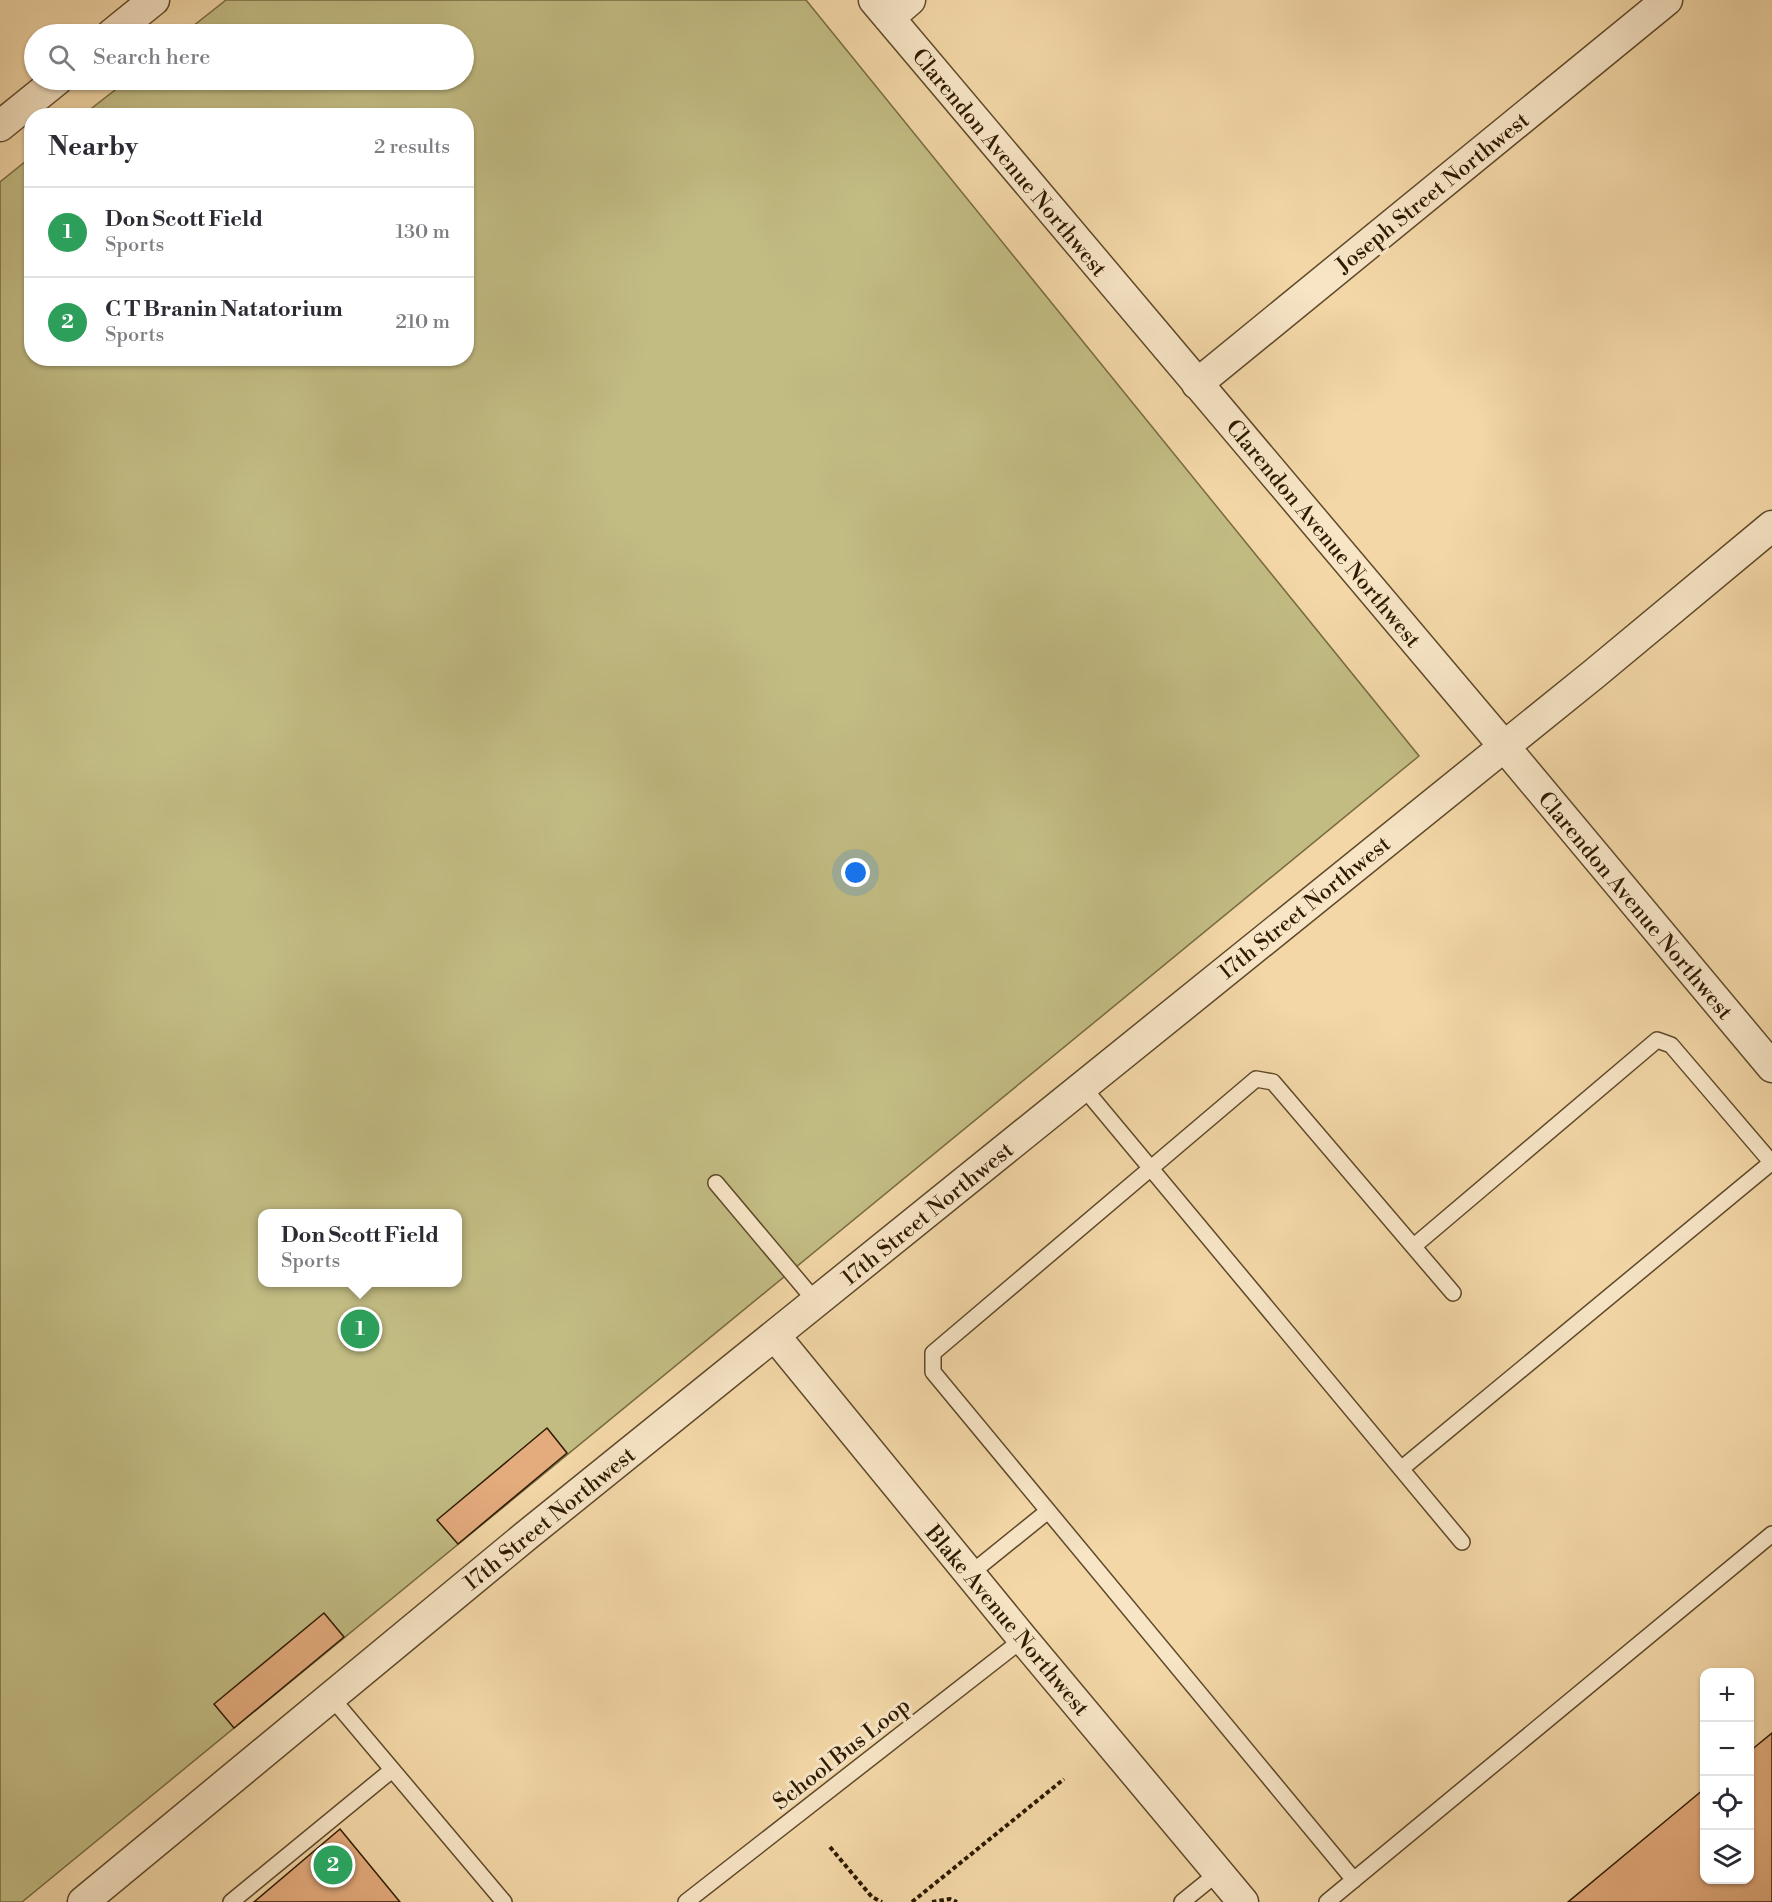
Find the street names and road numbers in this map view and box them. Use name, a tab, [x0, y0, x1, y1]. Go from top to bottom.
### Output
street label: Clarendon Avenue Northwest	[906, 43, 1112, 283]
street label: Joseph Street Northwest	[1330, 107, 1535, 280]
street label: Clarendon Avenue Northwest	[1220, 414, 1426, 654]
street label: Clarendon Avenue Northwest	[1532, 786, 1738, 1026]
street label: 17th Street Northwest	[1214, 831, 1396, 986]
street label: 17th Street Northwest	[837, 1137, 1019, 1292]
street label: 17th Street Northwest	[459, 1442, 641, 1597]
street label: Blake Avenue Northwest	[919, 1519, 1095, 1722]
street label: School Bus Loop	[768, 1692, 916, 1816]

